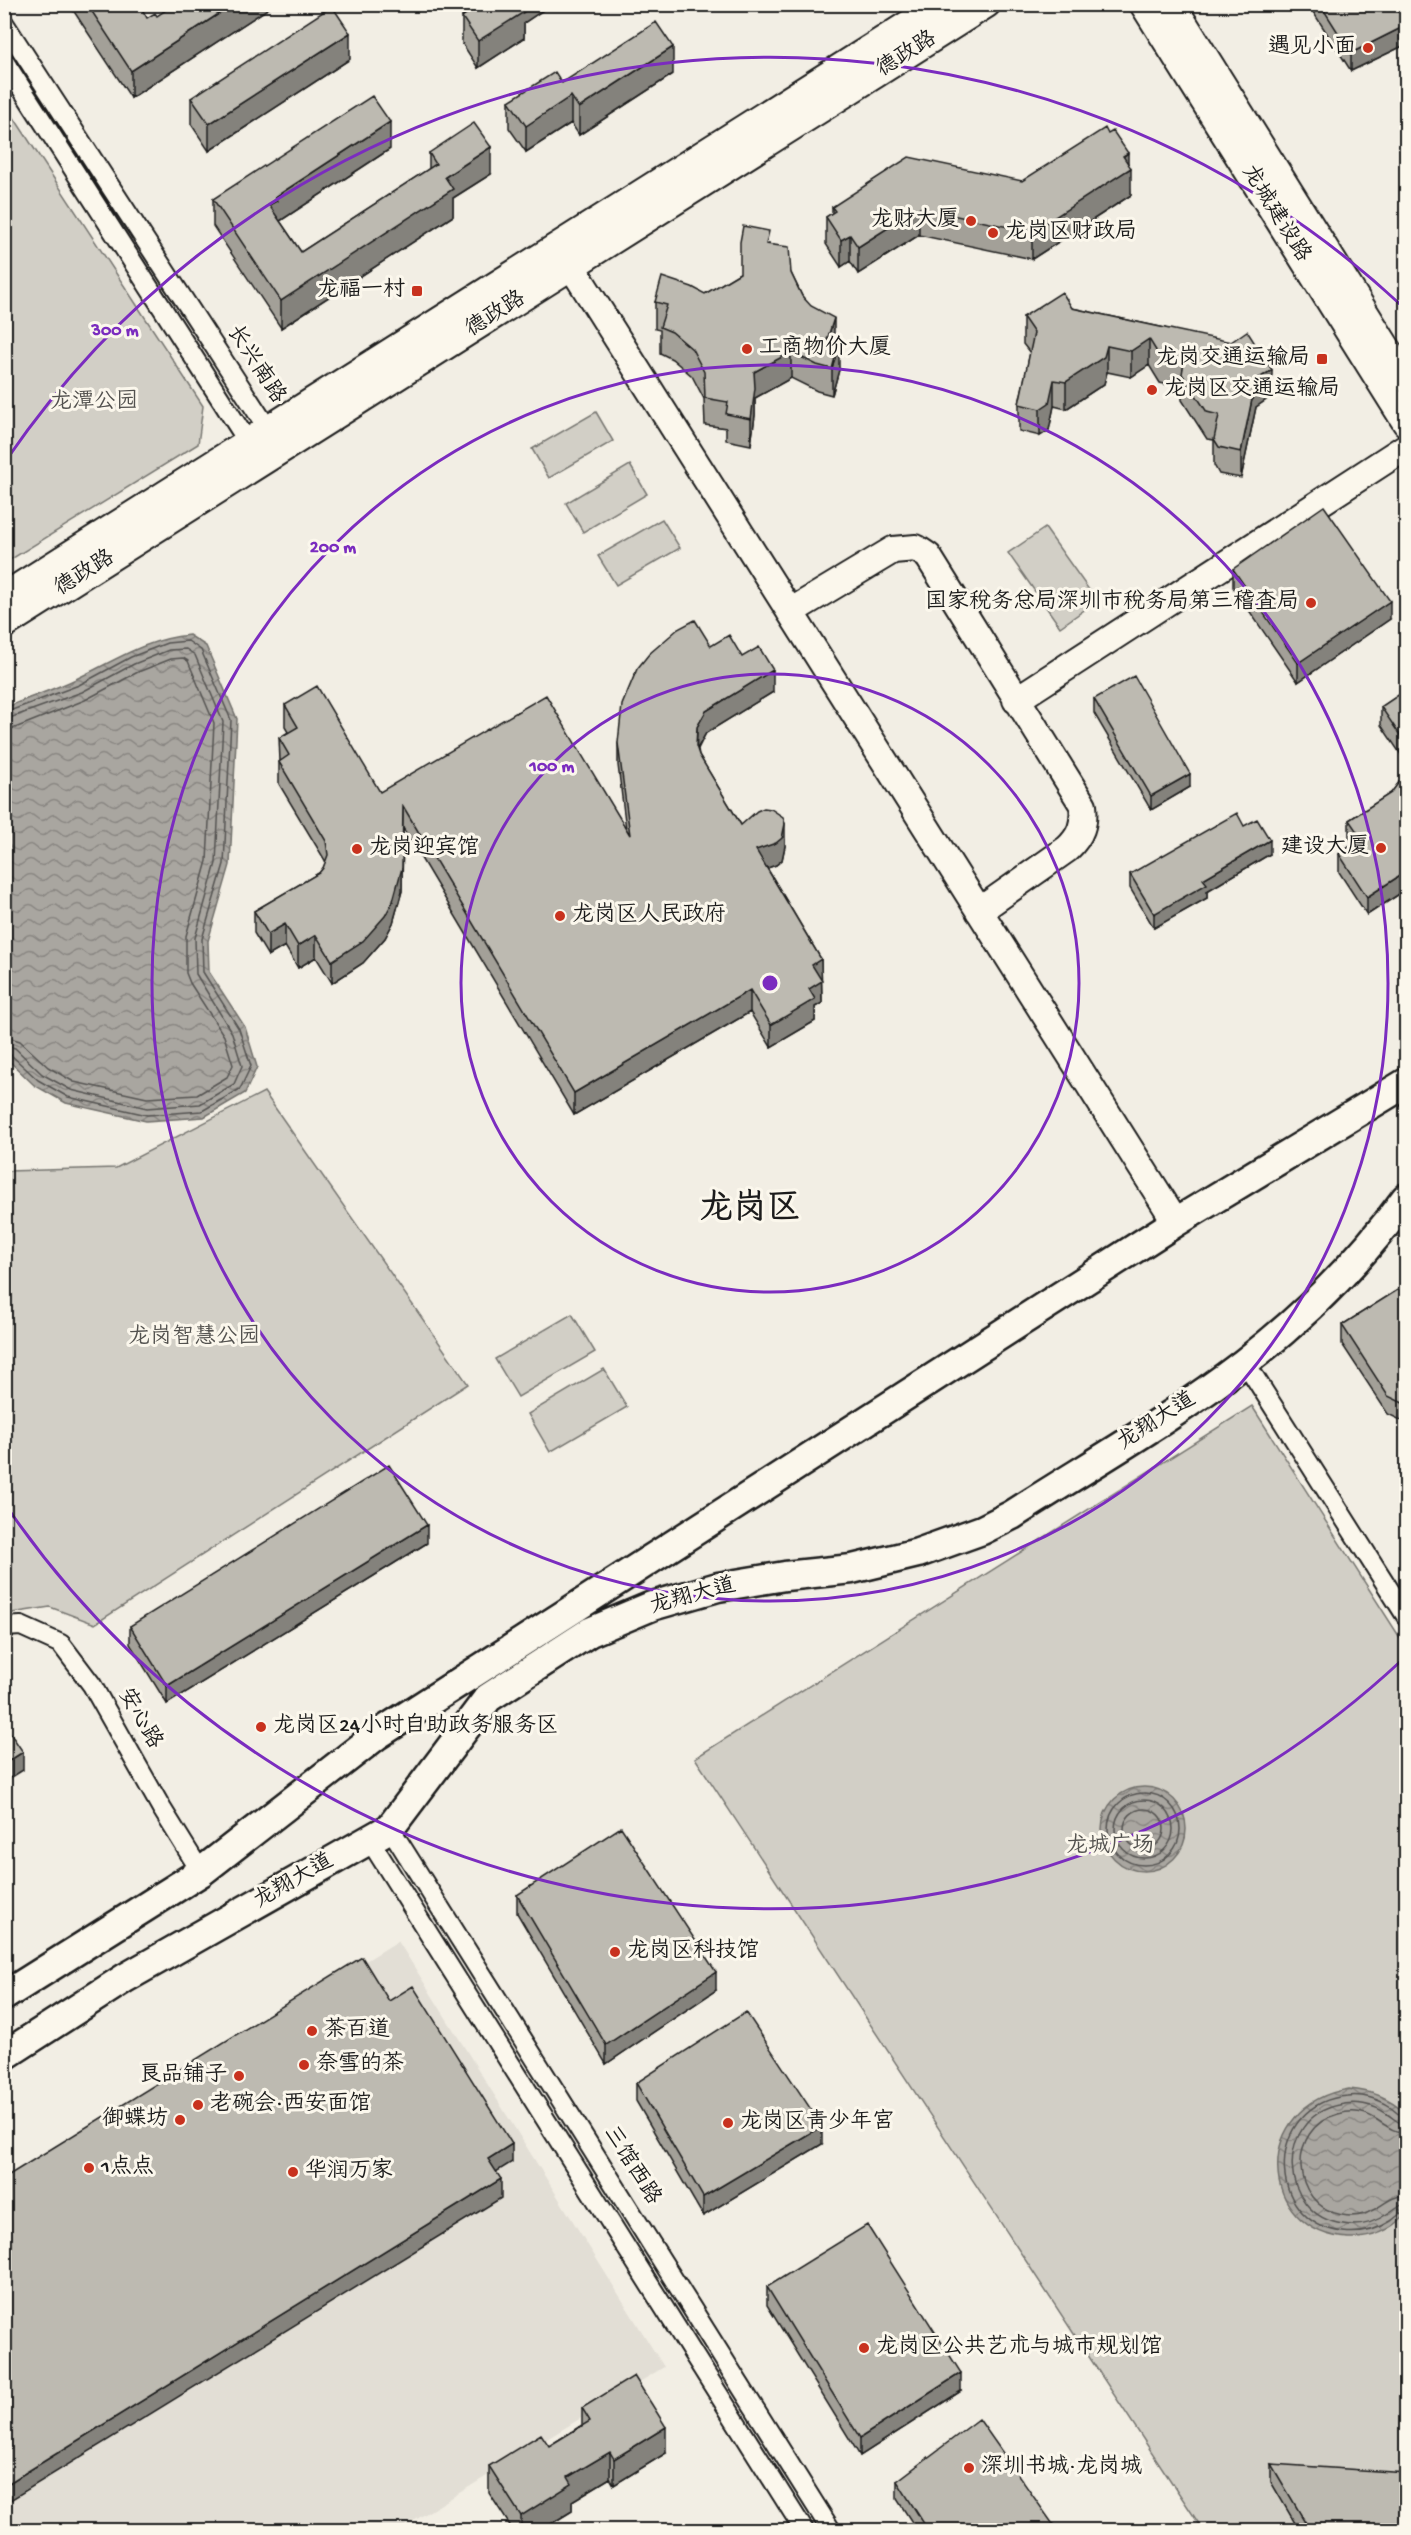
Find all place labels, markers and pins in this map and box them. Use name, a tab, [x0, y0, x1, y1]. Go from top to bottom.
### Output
place label: 遇见小面	[1268, 34, 1356, 61]
marker: 遇见小面	[1361, 41, 1375, 55]
place label: 龙财大厦	[871, 207, 959, 234]
marker: 龙财大厦	[964, 214, 978, 228]
place label: 龙岗区财政局	[1005, 219, 1137, 246]
marker: 龙岗区财政局	[986, 226, 1000, 240]
place label: 龙福一村	[317, 277, 405, 304]
marker: 龙福一村	[410, 284, 424, 298]
place label: 工商物价大厦	[759, 335, 891, 362]
marker: 工商物价大厦	[740, 342, 754, 356]
place label: 龙岗交通运输局	[1156, 345, 1310, 372]
marker: 龙岗交通运输局	[1315, 352, 1329, 366]
place label: 龙岗区交通运输局	[1164, 376, 1340, 403]
marker: 龙岗区交通运输局	[1145, 383, 1159, 397]
place label: 国家税务总局深圳市税务局第三稽查局	[925, 588, 1299, 616]
marker: 国家税务总局深圳市税务局第三稽查局	[1304, 596, 1318, 610]
place label: 龙岗迎宾馆	[369, 834, 479, 862]
place label: 建设大厦	[1281, 834, 1369, 861]
marker: 建设大厦	[1374, 841, 1388, 855]
marker: 龙岗迎宾馆	[350, 842, 364, 856]
place label: 龙岗区人民政府	[572, 901, 726, 929]
marker: 龙岗区人民政府	[553, 909, 567, 923]
centre of rings	[760, 973, 780, 993]
place label: 龙岗区24小时自助政务服务区	[273, 1712, 558, 1740]
marker: 龙岗区24小时自助政务服务区	[254, 1720, 268, 1734]
place label: 龙岗区科技馆	[627, 1938, 759, 1965]
marker: 龙岗区科技馆	[608, 1945, 622, 1959]
place label: 茶百道	[324, 2016, 390, 2044]
marker: 茶百道	[305, 2024, 319, 2038]
place label: 奈雪的茶	[316, 2050, 404, 2078]
marker: 奈雪的茶	[297, 2058, 311, 2072]
place label: 良品铺子	[139, 2062, 227, 2089]
marker: 良品铺子	[232, 2069, 246, 2083]
place label: 老碗会·西安面馆	[210, 2090, 371, 2118]
marker: 老碗会·西安面馆	[191, 2098, 205, 2112]
place label: 御蝶坊	[102, 2106, 168, 2133]
place label: 龙岗区青少年宫	[740, 2108, 894, 2136]
marker: 御蝶坊	[173, 2113, 187, 2127]
marker: 龙岗区青少年宫	[721, 2116, 735, 2130]
place label: 1点点	[100, 2154, 154, 2181]
place label: 华润万家	[305, 2157, 393, 2185]
marker: 1点点	[82, 2161, 96, 2175]
marker: 华润万家	[286, 2165, 300, 2179]
place label: 龙岗区公共艺术与城市规划馆	[876, 2333, 1162, 2361]
marker: 龙岗区公共艺术与城市规划馆	[857, 2341, 871, 2355]
place label: 深圳书城·龙岗城	[981, 2454, 1142, 2481]
marker: 深圳书城·龙岗城	[962, 2461, 976, 2475]

